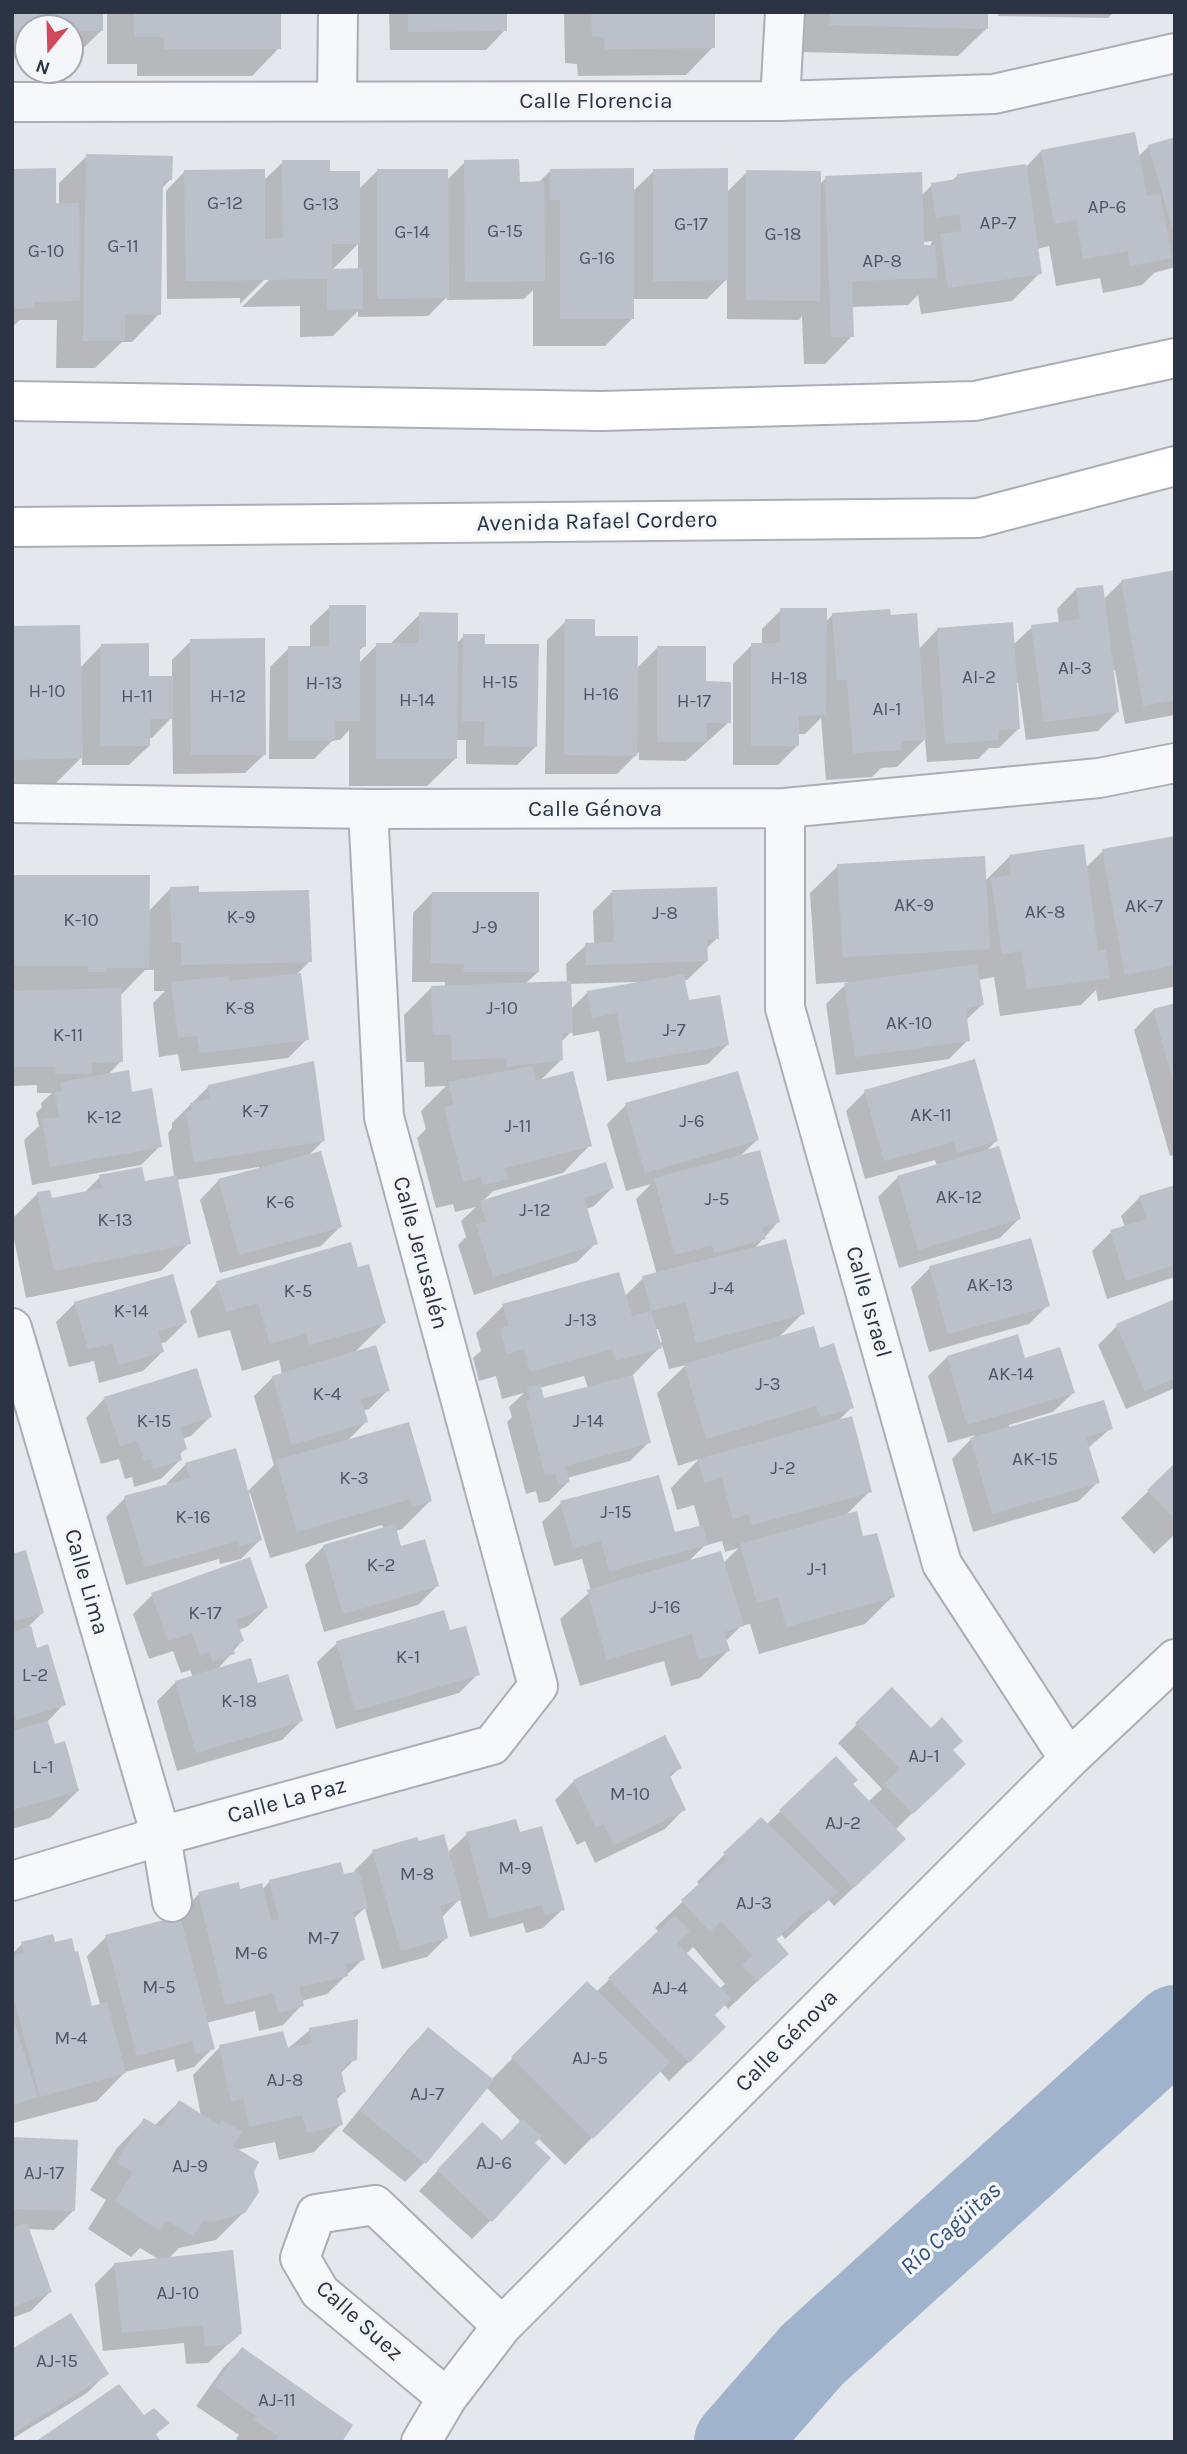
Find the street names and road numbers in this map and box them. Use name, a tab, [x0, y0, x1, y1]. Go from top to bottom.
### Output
street label: Calle Florencia	[519, 87, 673, 115]
street label: Avenida Rafael Cordero	[476, 506, 718, 538]
street label: Calle Génova	[528, 795, 662, 823]
street label: Calle Jerusalén	[386, 1174, 454, 1332]
street label: Calle Israel	[839, 1243, 897, 1361]
street label: Calle Lima	[58, 1526, 114, 1638]
street label: Calle La Paz	[224, 1772, 350, 1830]
street label: Calle Génova	[730, 1984, 844, 2098]
street label: Calle Suez	[310, 2275, 408, 2367]

